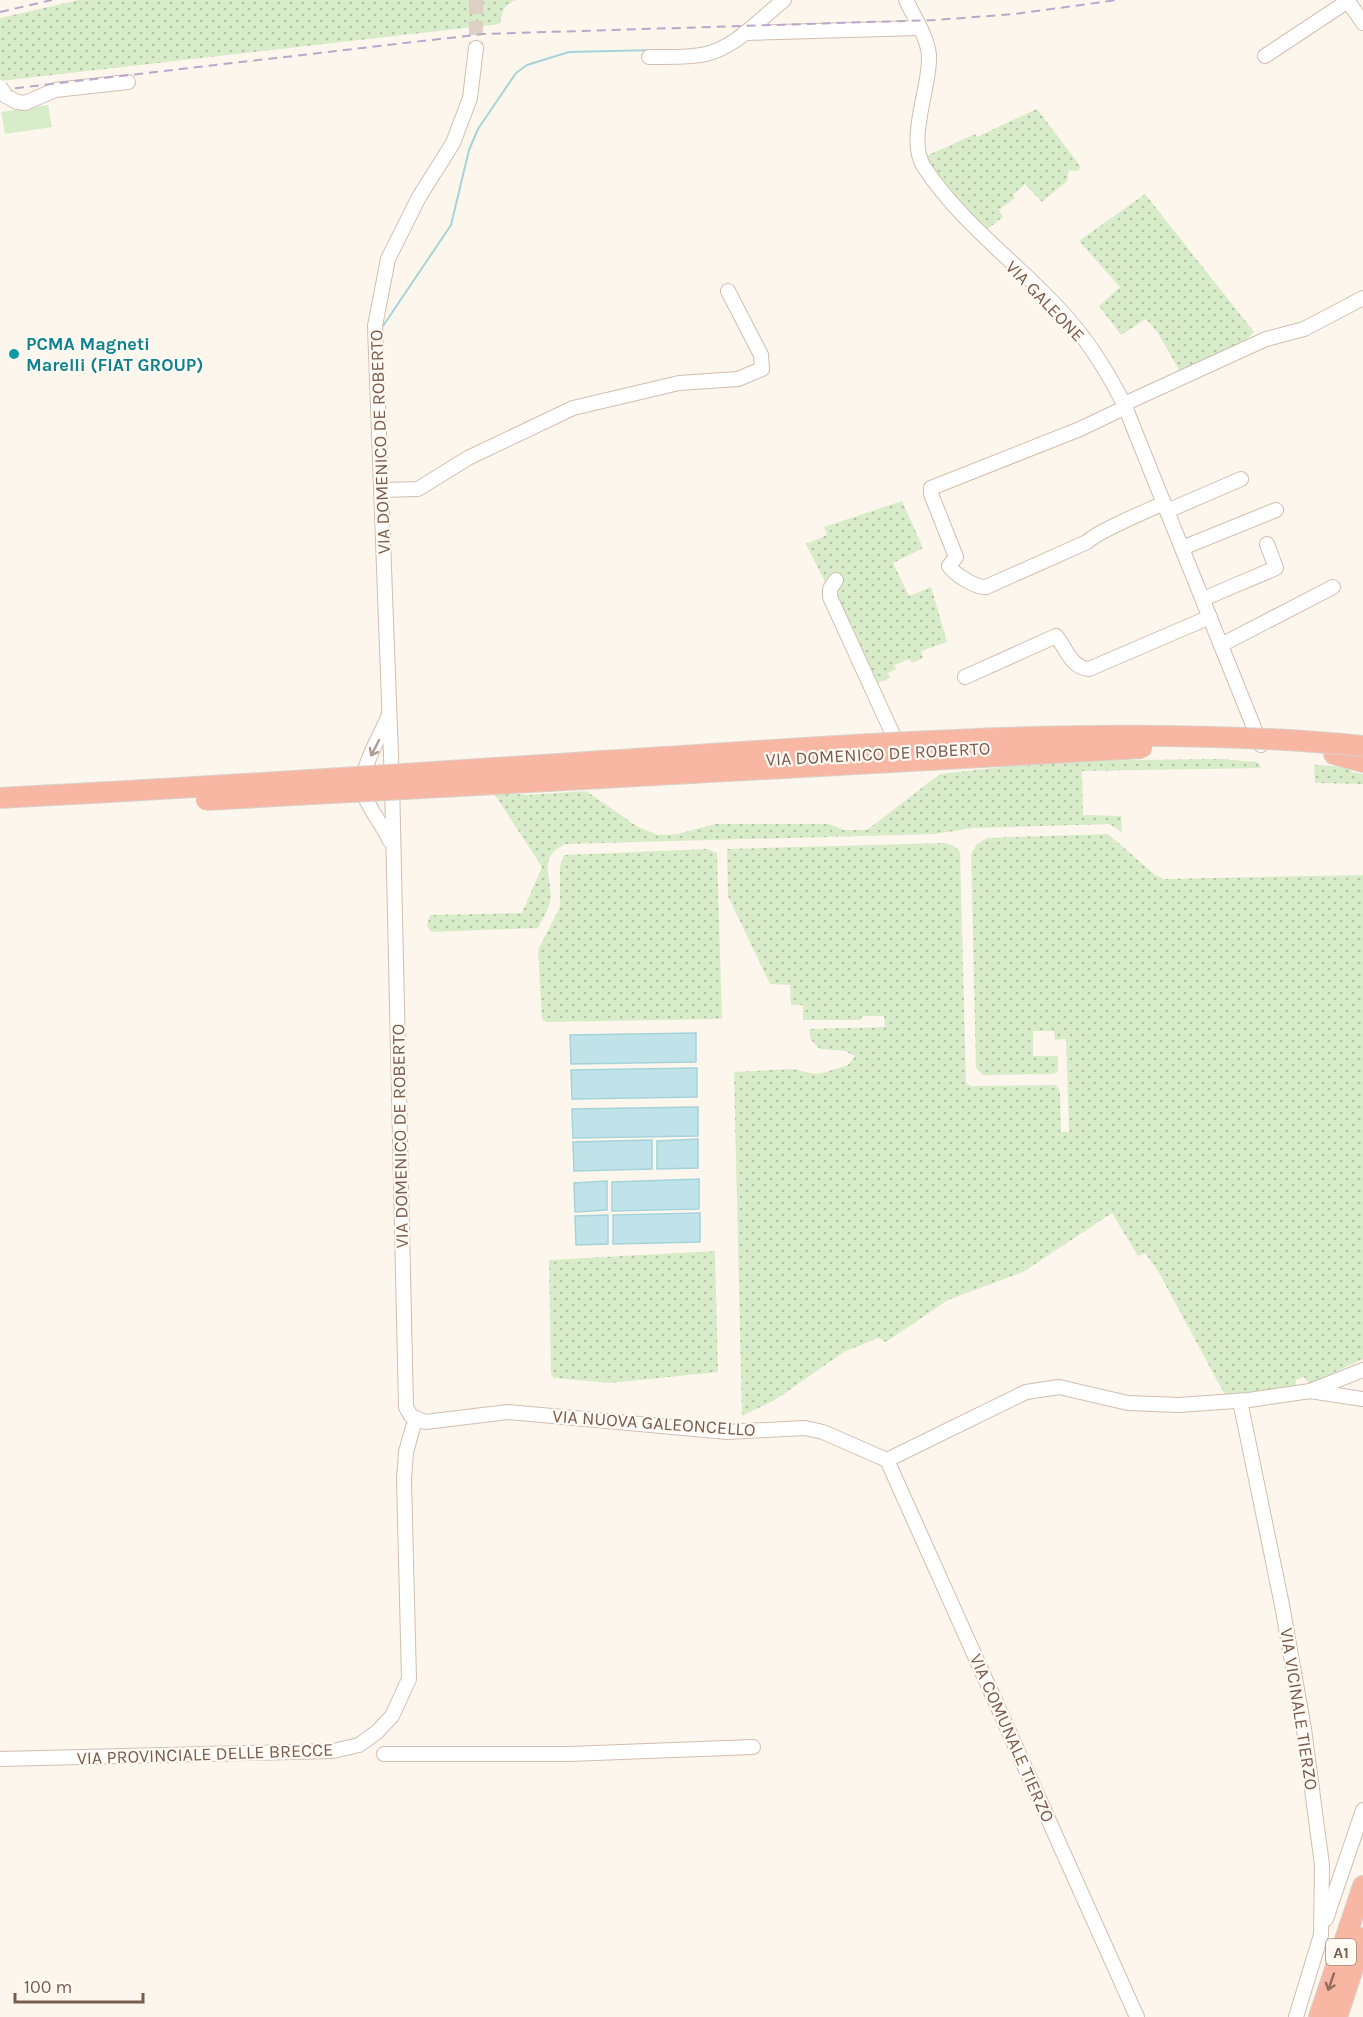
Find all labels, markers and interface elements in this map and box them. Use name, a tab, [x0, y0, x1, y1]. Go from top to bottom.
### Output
street label: VIA GALEONE	[1001, 256, 1089, 346]
street label: VIA DOMENICO DE ROBERTO	[365, 329, 395, 555]
place label: PCMA Magneti Marelli (FIAT GROUP)	[26, 333, 204, 376]
marker: PCMA Magneti Marelli (FIAT GROUP)	[7, 347, 21, 361]
street label: VIA DOMENICO DE ROBERTO	[765, 737, 991, 771]
one-way arrow	[368, 739, 380, 757]
street label: VIA DOMENICO DE ROBERTO	[387, 1023, 413, 1249]
street label: VIA NUOVA GALEONCELLO	[552, 1405, 756, 1441]
street label: VIA VICINALE TIERZO	[1275, 1626, 1323, 1792]
street label: VIA COMUNALE TIERZO	[965, 1650, 1059, 1826]
street label: VIA PROVINCIALE DELLE BRECCE	[76, 1739, 334, 1769]
road number: A1	[1326, 1939, 1356, 1965]
scale bar	[15, 1966, 142, 2004]
one-way arrow	[1325, 1972, 1336, 1991]
text: 100 m	[24, 1976, 72, 1998]

